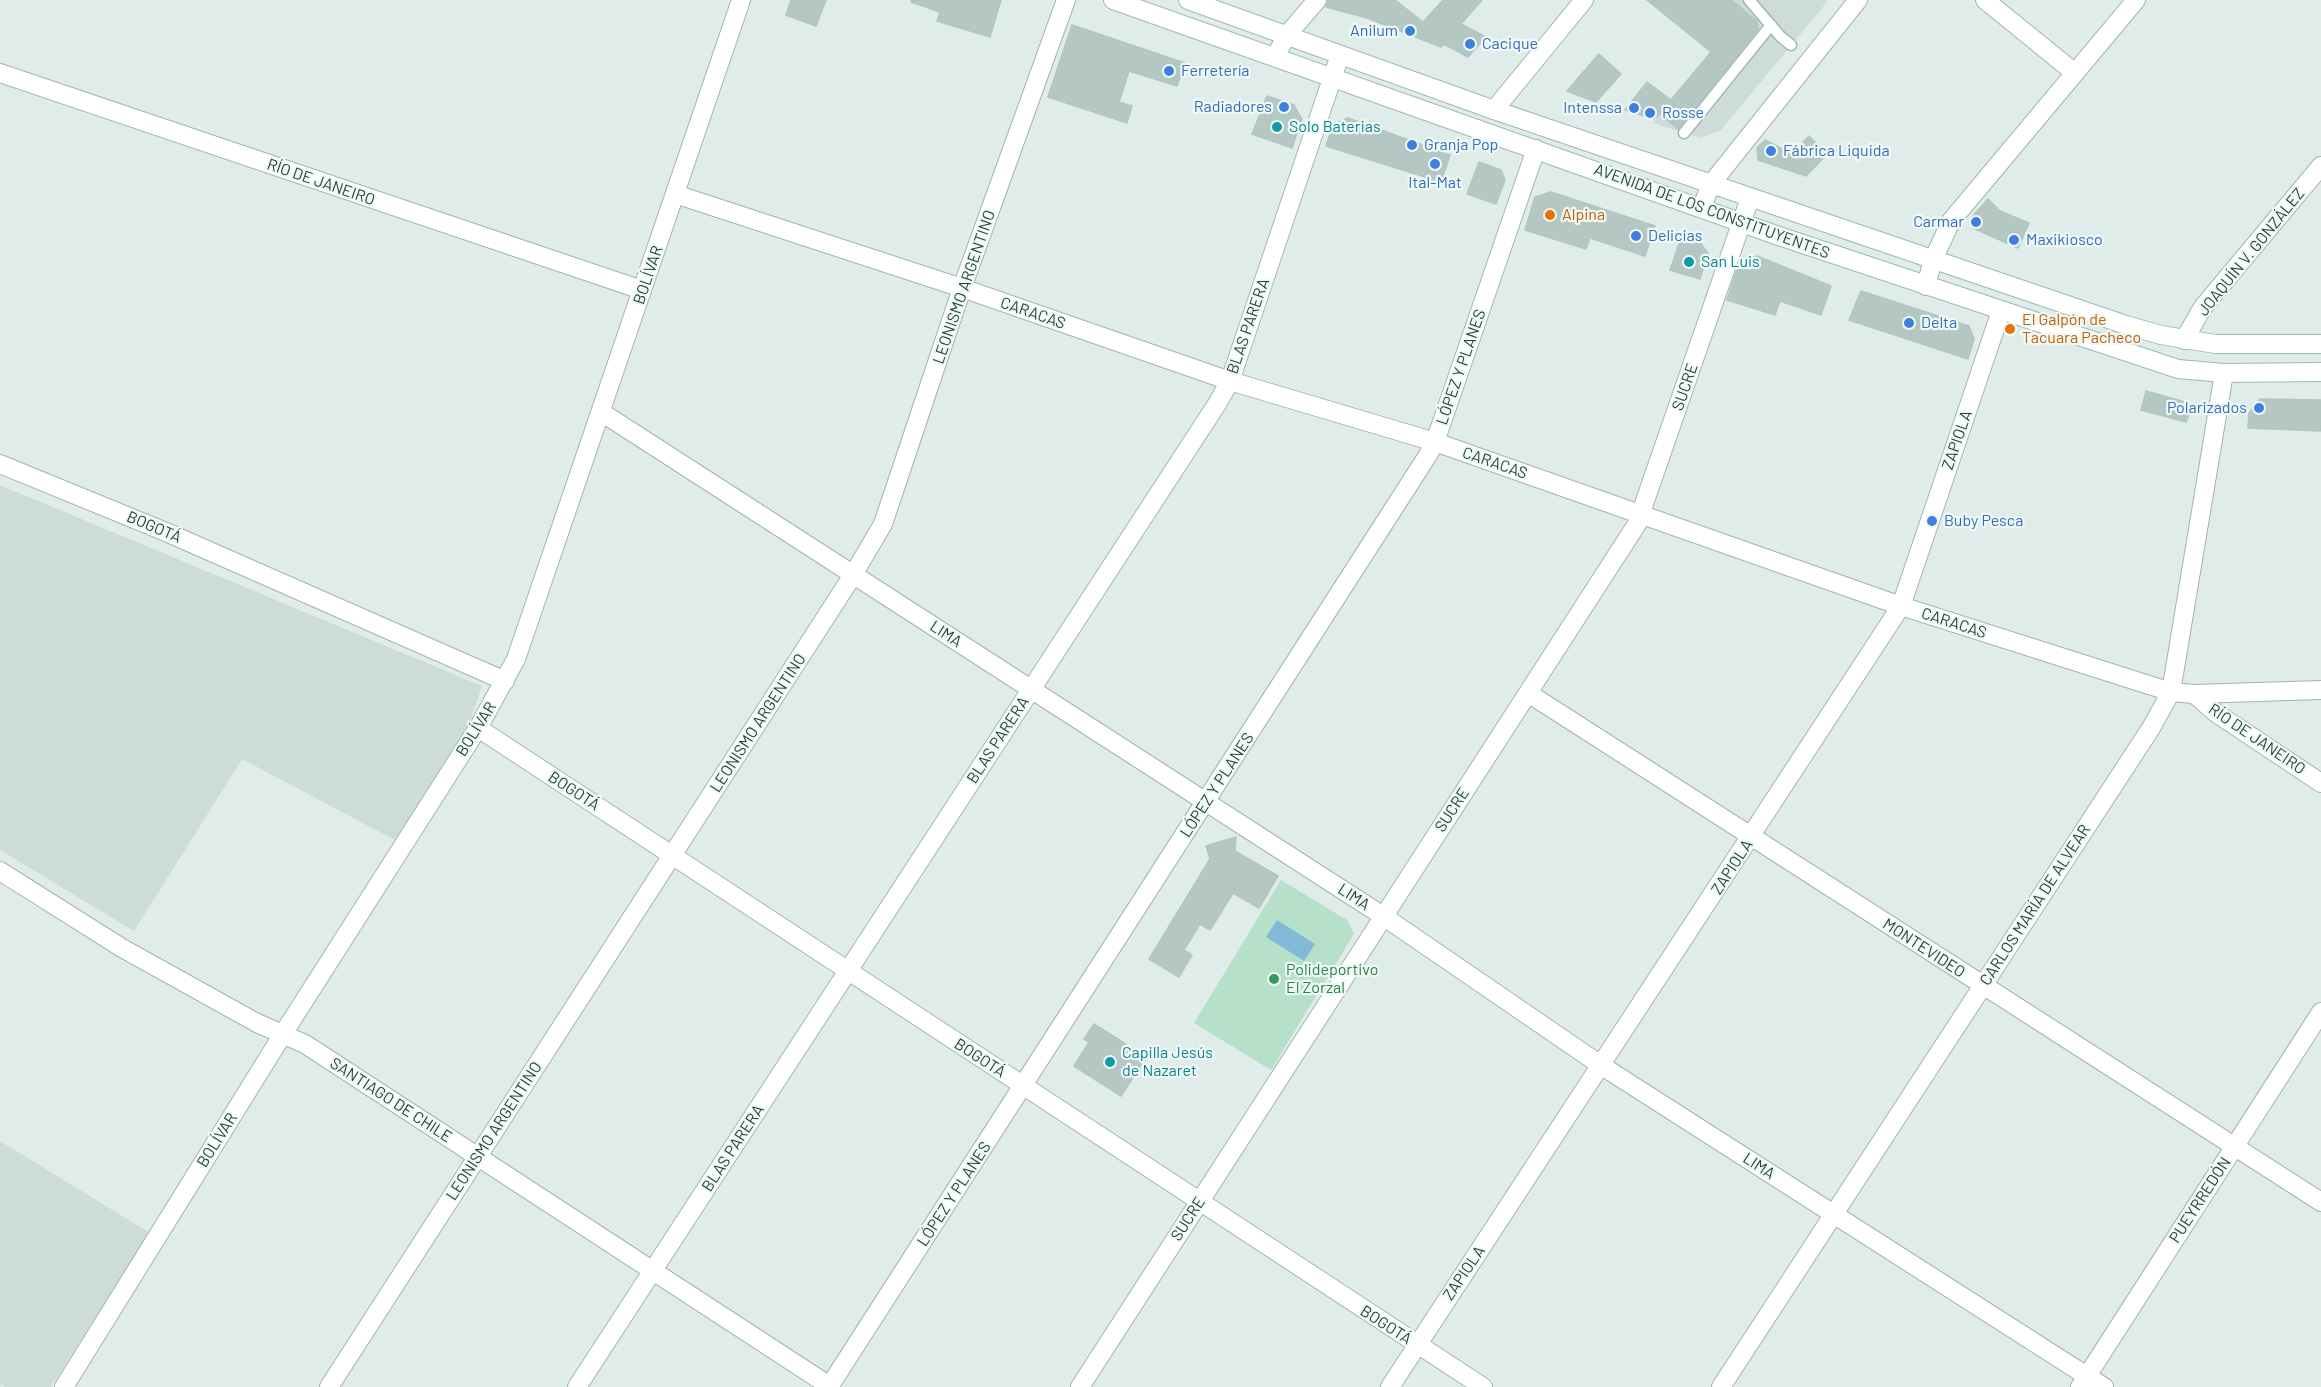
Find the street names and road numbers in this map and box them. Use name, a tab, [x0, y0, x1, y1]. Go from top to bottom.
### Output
street label: RÍO DE JANEIRO	[265, 155, 377, 209]
street label: AVENIDA DE LOS CONSTITUYENTES	[1592, 159, 1832, 263]
street label: JOAQUÍN V. GONZÁLEZ	[2194, 184, 2308, 320]
street label: LEONISMO ARGENTINO	[929, 208, 999, 366]
street label: BOLÍVAR	[629, 243, 667, 307]
street label: BLAS PARERA	[1223, 276, 1273, 376]
street label: CARACAS	[998, 293, 1068, 333]
street label: LÓPEZ Y PLANES	[1432, 307, 1490, 427]
street label: SUCRE	[1668, 361, 1702, 413]
street label: ZAPIOLA	[1938, 408, 1976, 472]
street label: CARACAS	[1460, 443, 1530, 483]
street label: BOGOTÁ	[124, 507, 184, 547]
street label: CARACAS	[1919, 603, 1989, 643]
street label: LIMA	[926, 617, 966, 651]
street label: LEONISMO ARGENTINO	[706, 650, 810, 796]
street label: BLAS PARERA	[963, 693, 1033, 787]
street label: BOLÍVAR	[452, 698, 500, 760]
street label: RÍO DE JANEIRO	[2205, 699, 2309, 779]
street label: LÓPEZ Y PLANES	[1176, 729, 1258, 841]
street label: BOGOTÁ	[545, 767, 603, 815]
street label: SUCRE	[1431, 784, 1473, 836]
street label: CARLOS MARÍA DE ALVEAR	[1976, 821, 2094, 989]
street label: ZAPIOLA	[1707, 836, 1757, 898]
street label: LIMA	[1334, 880, 1374, 914]
street label: MONTEVIDEO	[1879, 914, 1969, 982]
street label: BOGOTÁ	[951, 1034, 1009, 1082]
street label: SANTIAGO DE CHILE	[326, 1053, 456, 1147]
street label: LEONISMO ARGENTINO	[442, 1058, 546, 1204]
street label: BLAS PARERA	[698, 1101, 768, 1195]
street label: BOLÍVAR	[193, 1109, 241, 1171]
street label: LÓPEZ Y PLANES	[913, 1138, 995, 1250]
street label: LIMA	[1739, 1149, 1779, 1183]
street label: PUEYRREDÓN	[2165, 1153, 2235, 1247]
street label: SUCRE	[1167, 1193, 1209, 1245]
street label: ZAPIOLA	[1439, 1242, 1489, 1304]
street label: BOGOTÁ	[1357, 1301, 1415, 1349]

